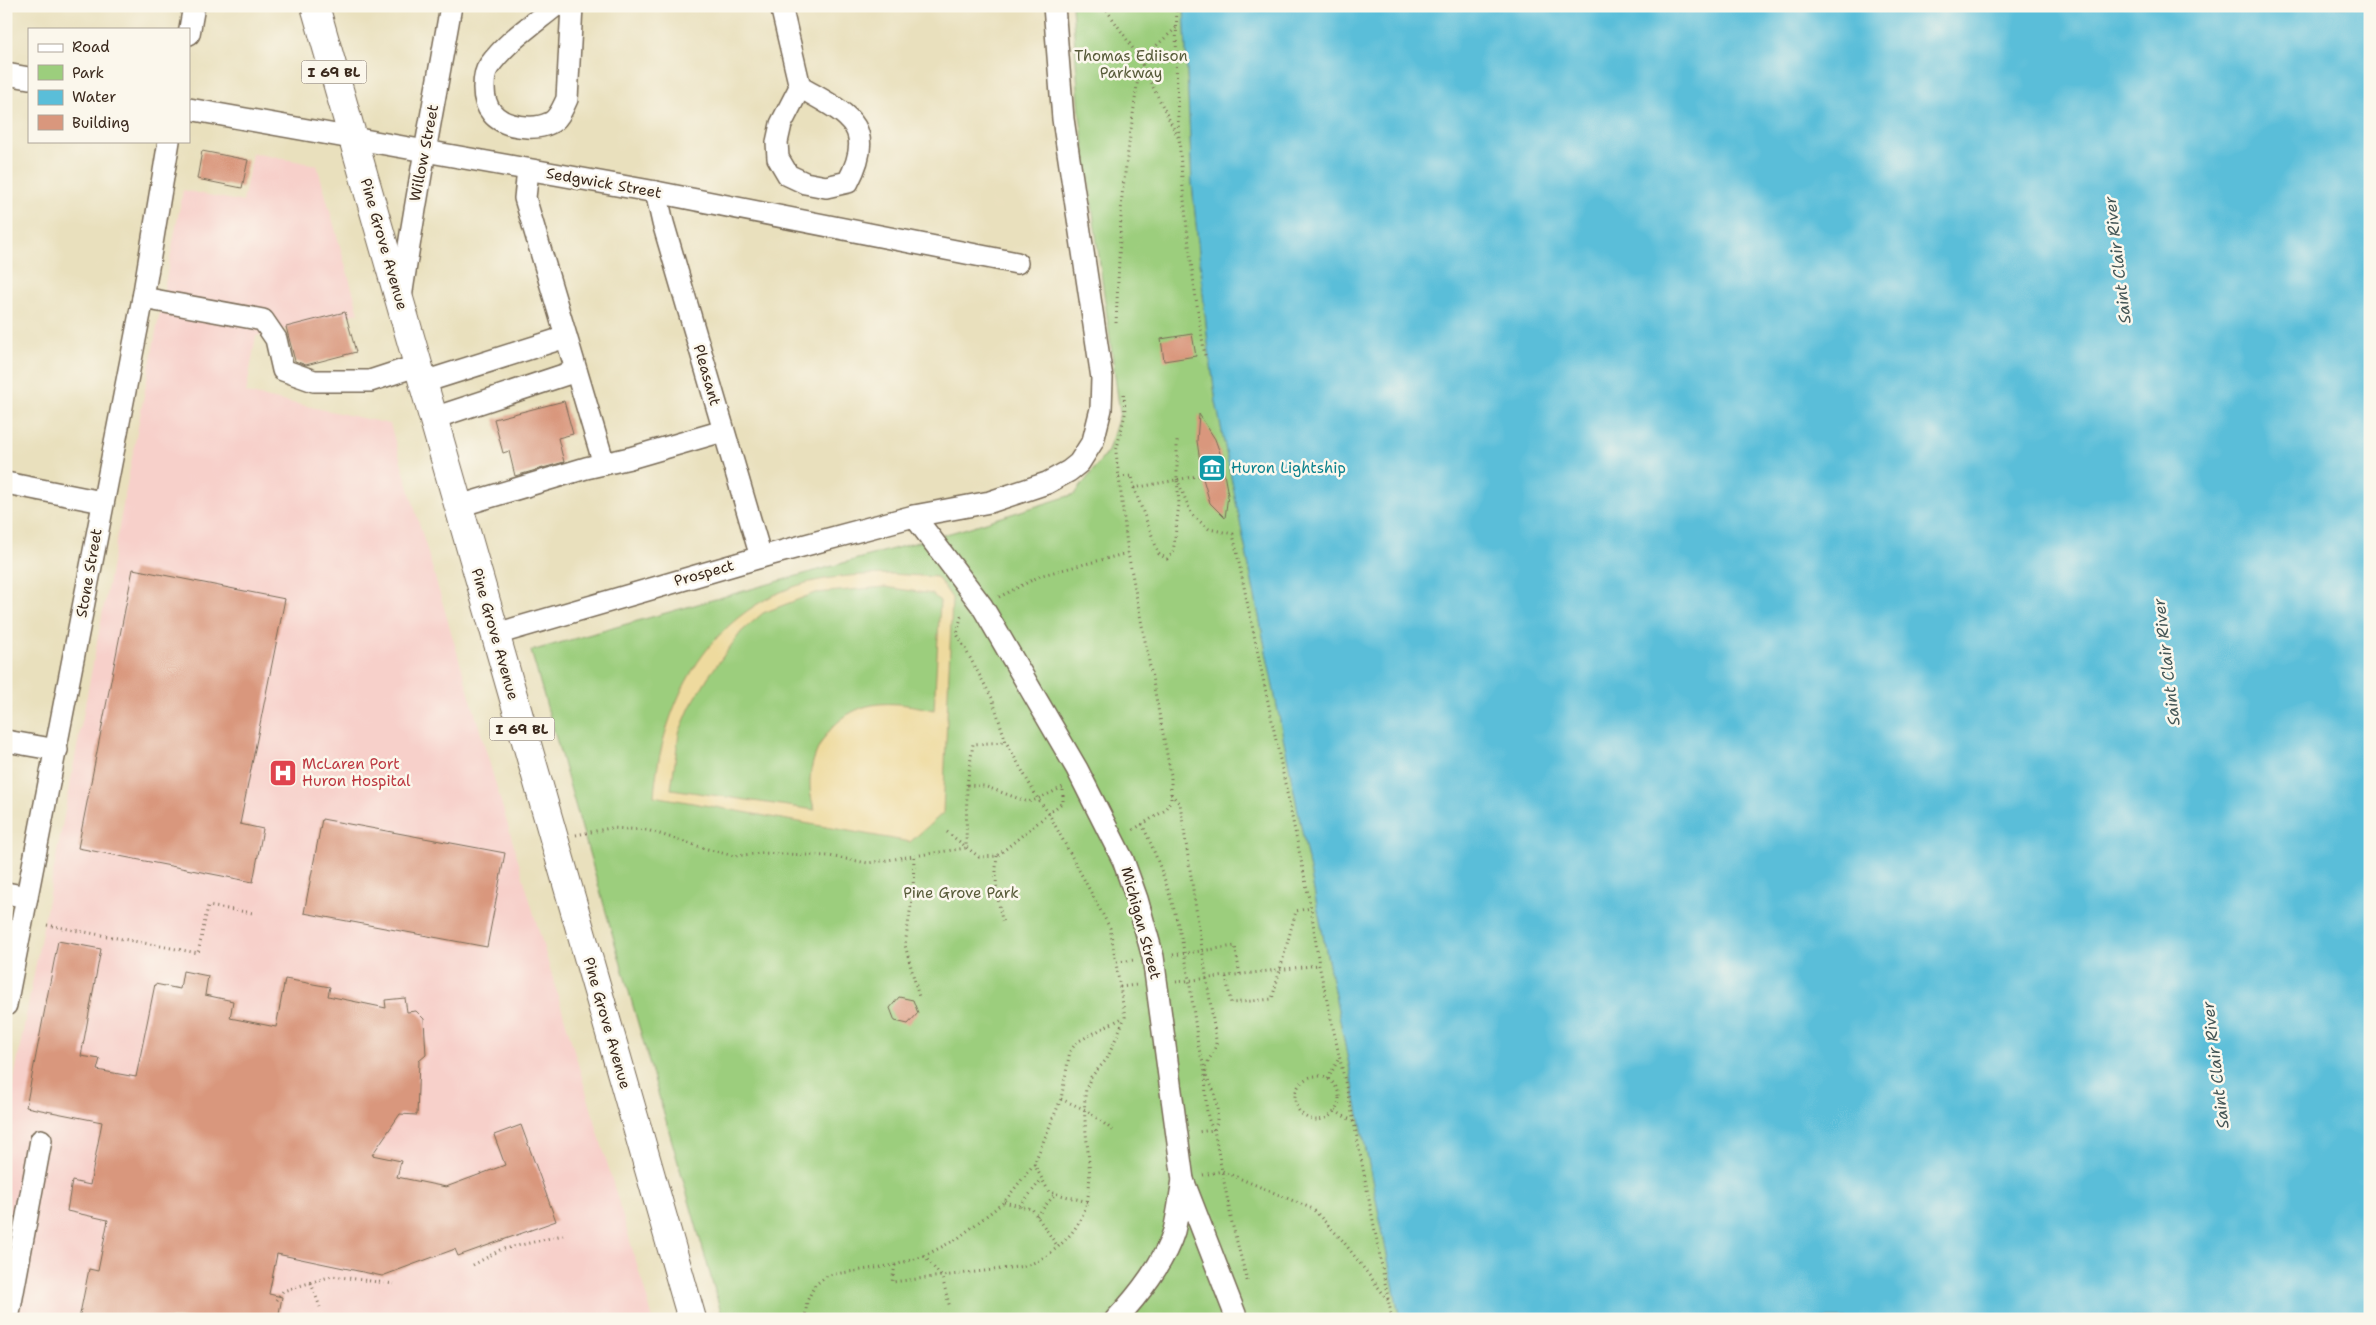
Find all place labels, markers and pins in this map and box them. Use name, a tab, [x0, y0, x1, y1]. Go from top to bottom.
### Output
museum icon: Huron Lightship	[1197, 453, 1227, 483]
place label: Huron Lightship	[1231, 458, 1346, 478]
place label: McLaren Port Huron Hospital	[302, 754, 411, 791]
hospital icon: McLaren Port Huron Hospital	[268, 758, 298, 788]

